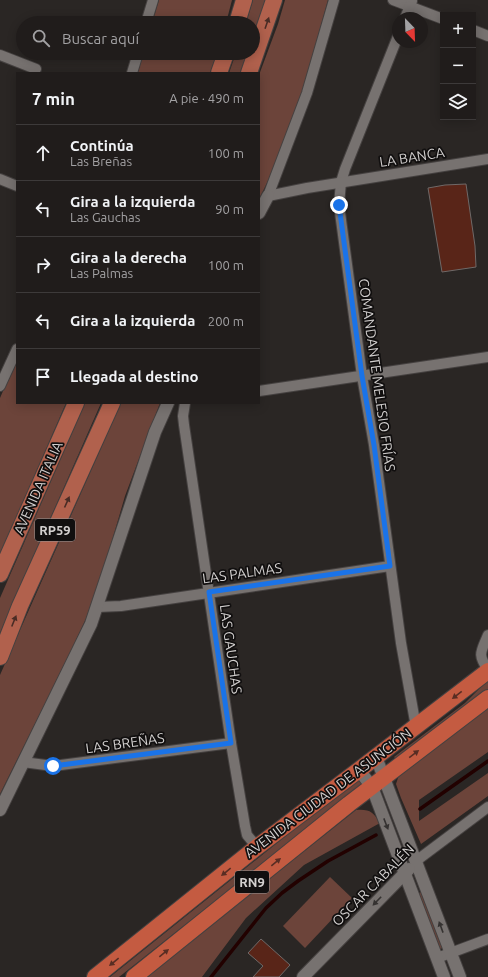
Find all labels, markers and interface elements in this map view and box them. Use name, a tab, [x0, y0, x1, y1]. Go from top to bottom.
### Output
north arrow	[392, 12, 428, 48]
map controls	[440, 12, 476, 120]
button: +	[440, 12, 476, 48]
search box	[16, 16, 260, 60]
one-way arrow	[264, 17, 270, 29]
icon: search	[30, 27, 52, 49]
text: Buscar aquí	[62, 30, 139, 47]
button: −	[440, 48, 476, 84]
button: layers	[440, 84, 476, 120]
text: 7 min	[32, 89, 75, 108]
text: A pie · 490 m	[169, 91, 244, 105]
text: Continúa	[70, 137, 134, 154]
icon: ahead	[32, 142, 54, 164]
street label: LA BANCA	[378, 144, 446, 170]
text: 100 m	[208, 146, 244, 160]
text: Las Breñas	[70, 154, 132, 168]
text: Gira a la izquierda	[70, 193, 196, 210]
route end	[330, 196, 348, 214]
icon: left	[32, 198, 54, 220]
text: 90 m	[215, 202, 244, 216]
text: Las Gauchas	[70, 210, 140, 224]
text: Gira a la derecha	[70, 249, 187, 266]
icon: right	[32, 254, 54, 276]
text: 100 m	[208, 258, 244, 272]
text: Las Palmas	[70, 266, 133, 280]
street label: COMANDANTE MELESIO FRÍAS	[356, 277, 399, 472]
icon: left	[32, 310, 54, 332]
text: Gira a la izquierda	[70, 312, 196, 329]
text: 200 m	[208, 314, 244, 328]
icon: arrive	[32, 366, 54, 388]
text: Llegada al destino	[70, 368, 199, 385]
street label: AVENIDA ITALIA	[10, 439, 66, 537]
one-way arrow	[64, 497, 70, 508]
road number: RP59	[35, 519, 75, 541]
street label: LAS PALMAS	[201, 559, 283, 587]
street label: LAS GAUCHAS	[217, 603, 245, 695]
one-way arrow	[12, 615, 18, 627]
one-way arrow	[452, 690, 463, 699]
street label: AVENIDA CIUDAD DE ASUNCIÓN	[241, 724, 415, 861]
street label: LAS BREÑAS	[84, 729, 165, 756]
one-way arrow	[409, 750, 420, 758]
route start	[44, 757, 62, 775]
one-way arrow	[383, 818, 389, 830]
street label: OSCAR CABALÉN	[328, 840, 417, 929]
one-way arrow	[271, 858, 282, 867]
one-way arrow	[221, 867, 232, 876]
road number: RN9	[235, 871, 269, 893]
one-way arrow	[373, 896, 382, 906]
one-way arrow	[437, 921, 443, 933]
one-way arrow	[158, 948, 169, 957]
one-way arrow	[108, 957, 119, 966]

